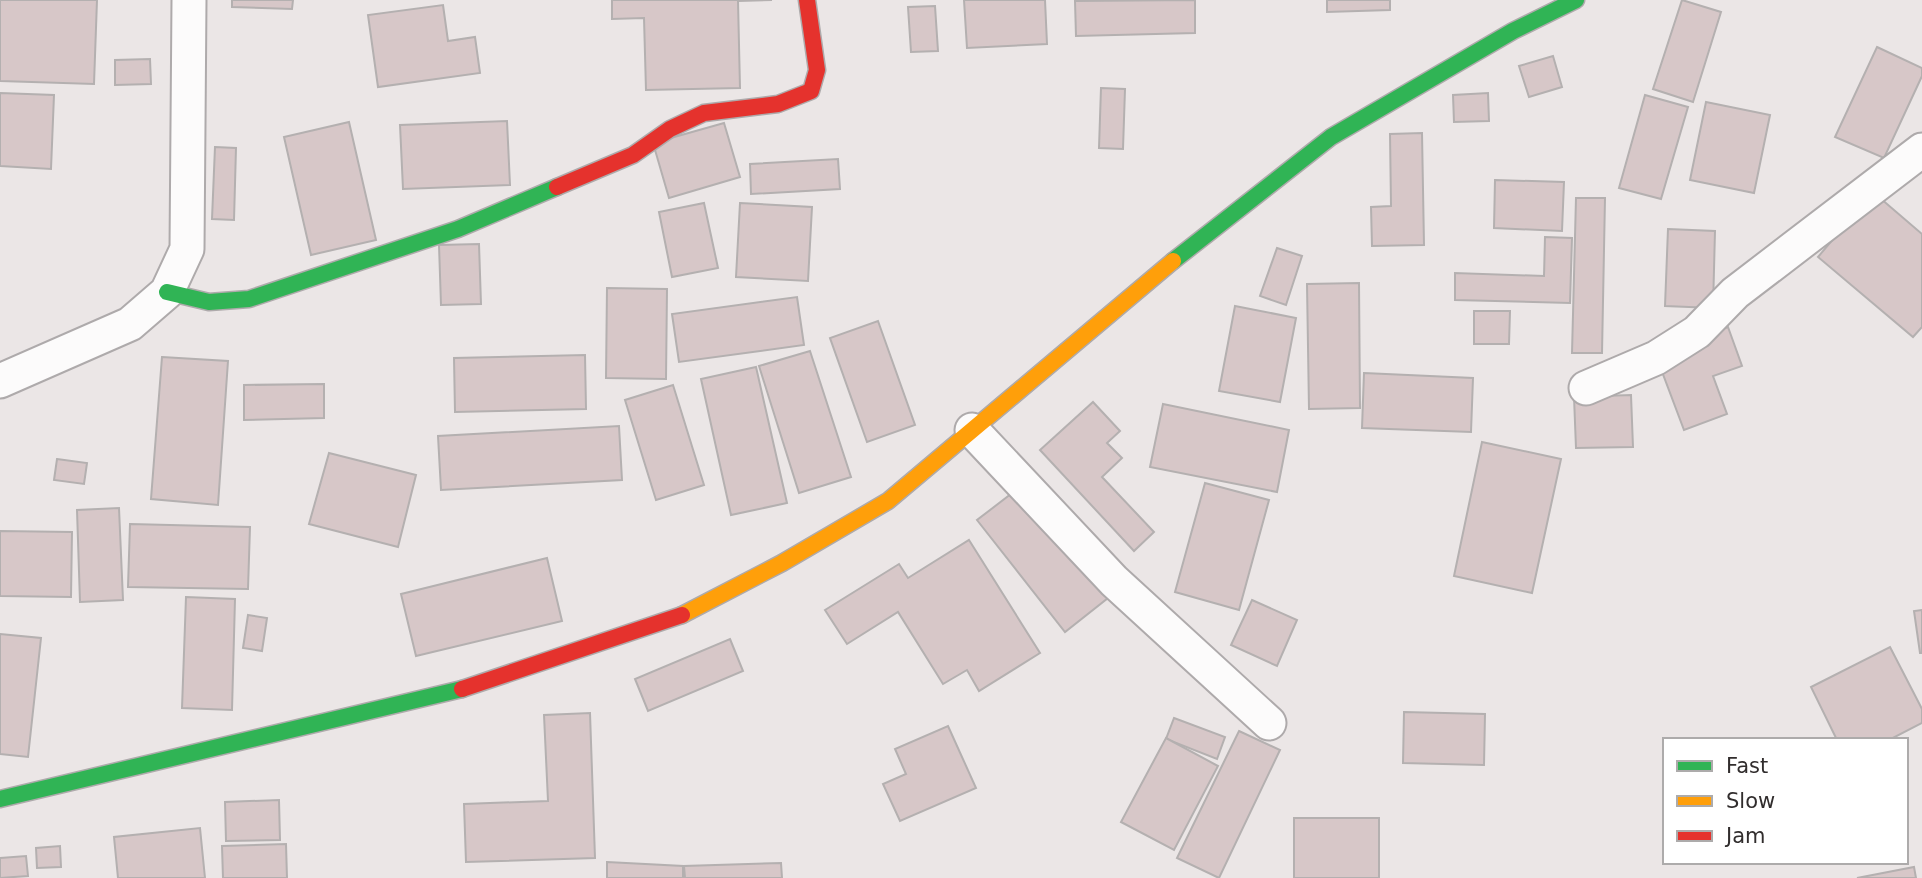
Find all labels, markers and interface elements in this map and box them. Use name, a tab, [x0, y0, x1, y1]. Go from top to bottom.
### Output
legend	[1663, 738, 1908, 864]
text: Fast	[1726, 754, 1768, 778]
text: Slow	[1726, 789, 1775, 813]
text: Jam	[1724, 824, 1766, 848]

